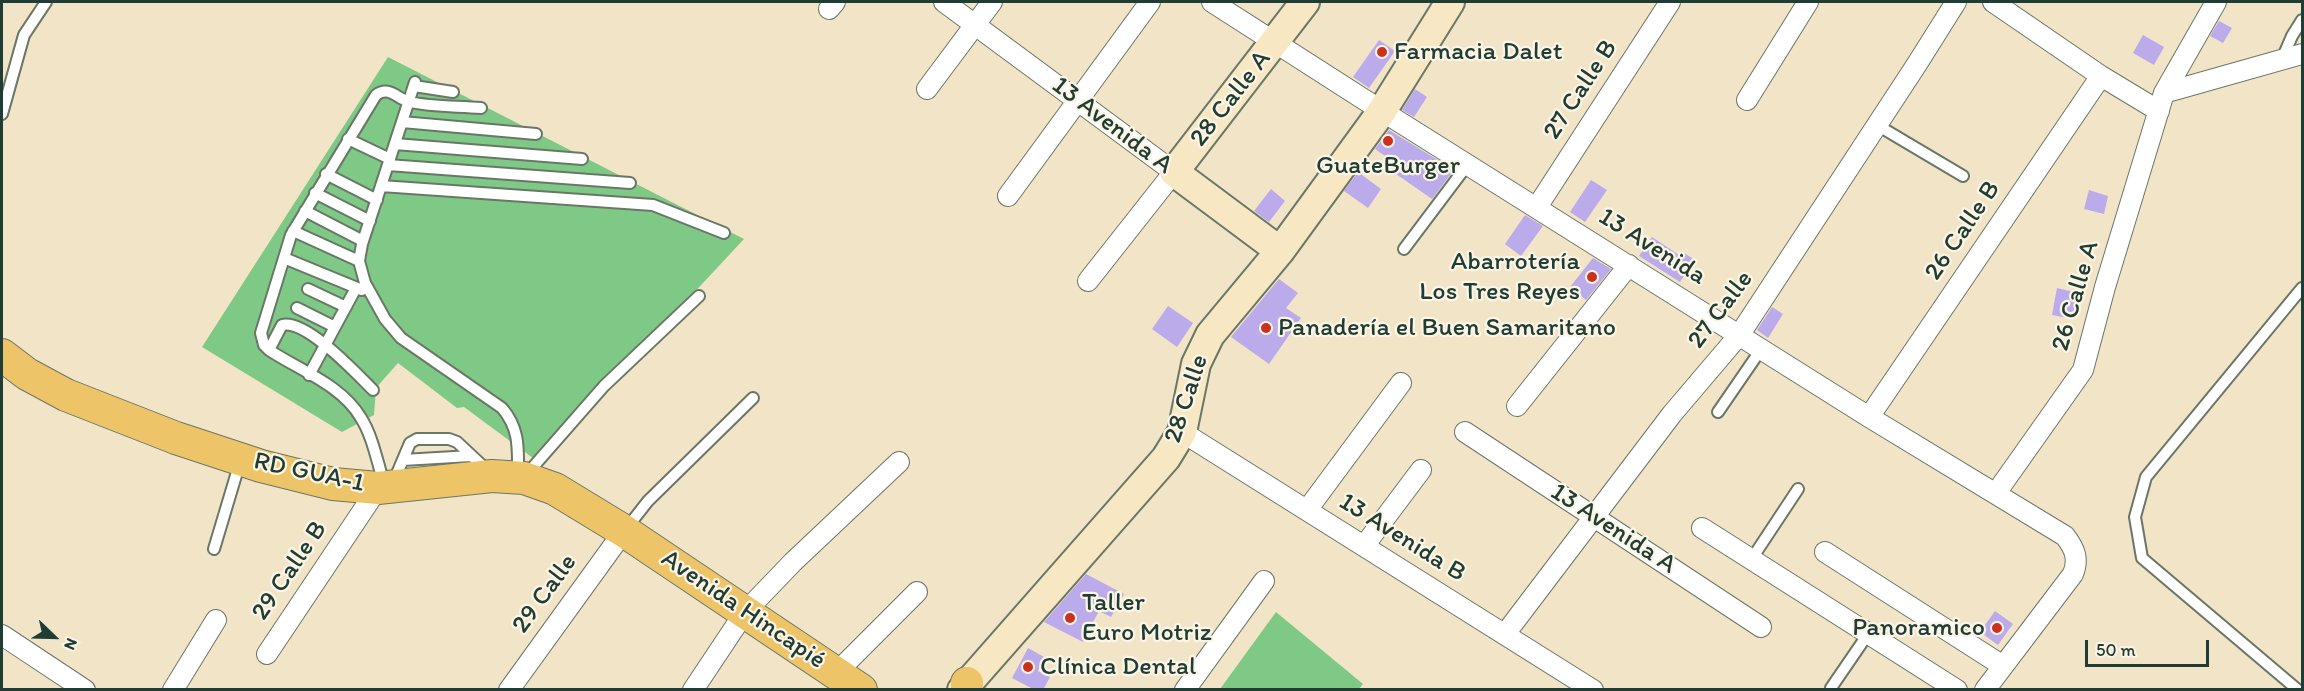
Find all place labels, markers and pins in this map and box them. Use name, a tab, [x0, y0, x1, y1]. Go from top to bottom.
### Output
place label: Farmacia Dalet	[1394, 36, 1562, 68]
marker: Farmacia Dalet	[1375, 45, 1389, 59]
marker: GuateBurger	[1381, 134, 1395, 148]
place label: GuateBurger	[1316, 150, 1460, 182]
place label: Abarrotería Los Tres Reyes	[1419, 246, 1580, 308]
marker: Abarrotería Los Tres Reyes	[1585, 270, 1599, 284]
place label: Panadería el Buen Samaritano	[1278, 312, 1616, 344]
marker: Panadería el Buen Samaritano	[1259, 321, 1273, 335]
place label: Taller Euro Motriz	[1082, 587, 1212, 648]
marker: Taller Euro Motriz	[1063, 611, 1077, 625]
place label: Panoramico	[1852, 612, 1985, 644]
marker: Panoramico	[1990, 621, 2004, 635]
place label: Clínica Dental	[1040, 651, 1196, 683]
marker: Clínica Dental	[1021, 660, 1035, 674]

